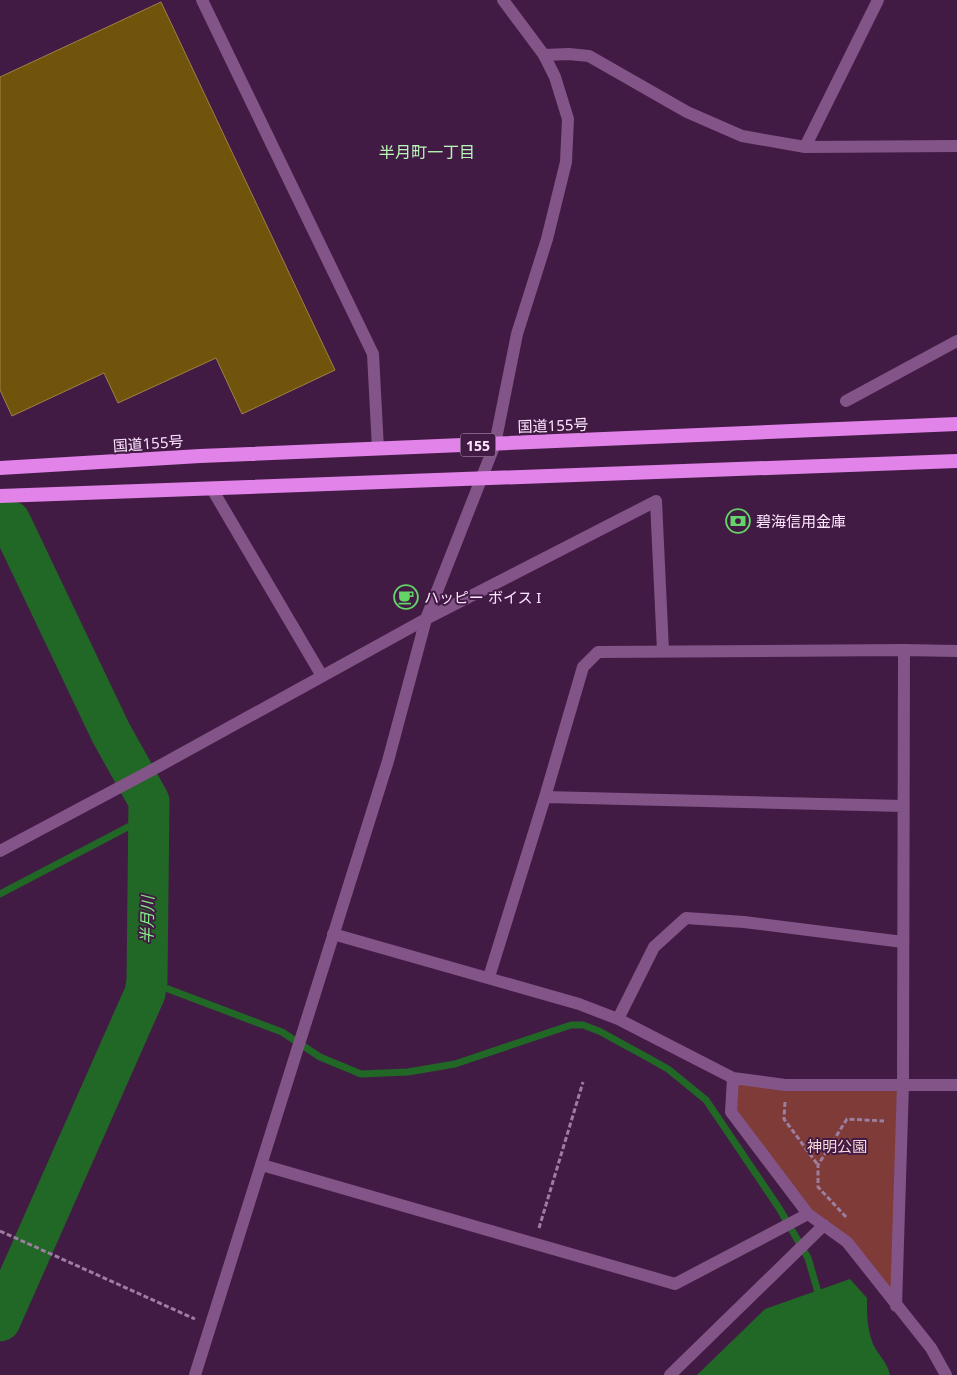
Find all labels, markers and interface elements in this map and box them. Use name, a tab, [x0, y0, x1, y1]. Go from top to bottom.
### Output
district label: 半月町一丁目	[379, 141, 475, 163]
street label: 国道155号	[517, 414, 589, 436]
street label: 国道155号	[112, 431, 184, 455]
road number: 155	[460, 434, 496, 456]
bank icon: 碧海信用金庫	[725, 508, 751, 534]
place label: 碧海信用金庫	[756, 511, 846, 531]
cafe icon: ハッピー ボイス I	[393, 584, 419, 610]
place label: ハッピー ボイス I	[424, 587, 541, 607]
water label: 半月川	[136, 894, 158, 944]
park label: 神明公園	[807, 1136, 867, 1156]

